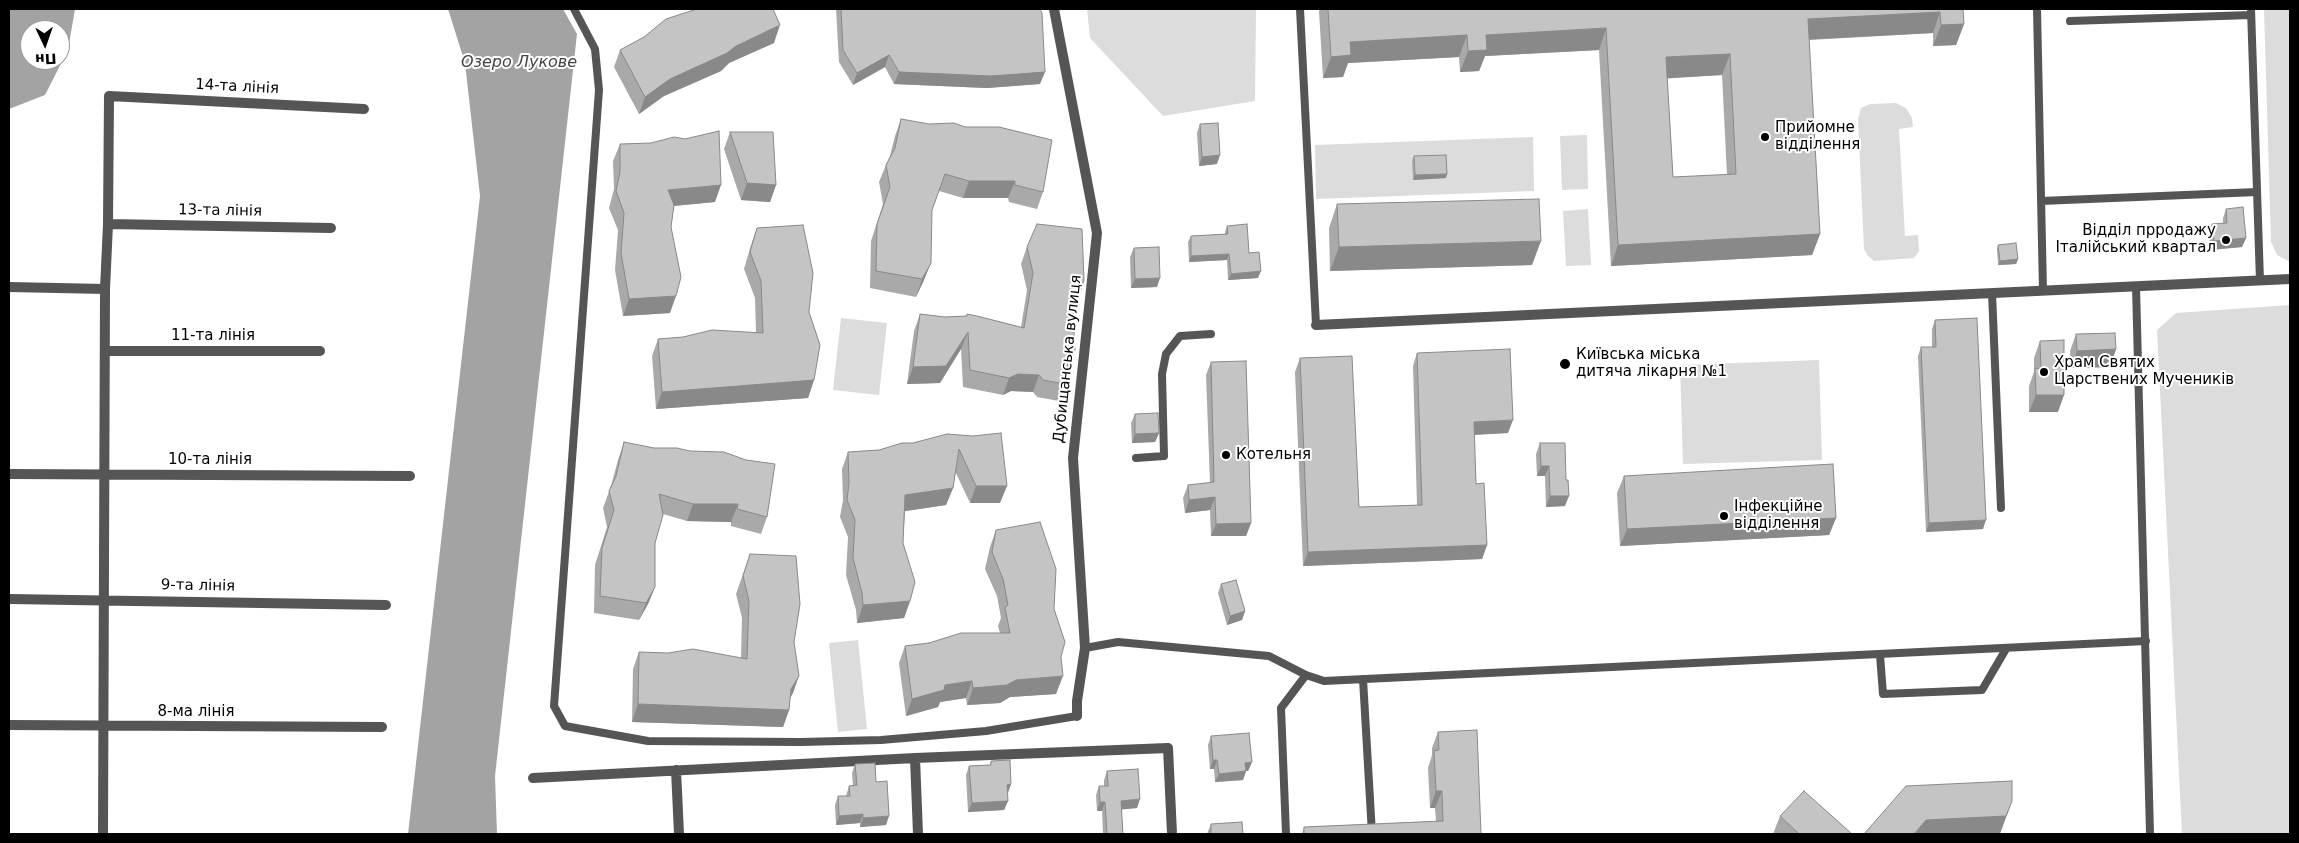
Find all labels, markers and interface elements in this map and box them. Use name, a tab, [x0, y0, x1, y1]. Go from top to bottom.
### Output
north arrow	[20, 20, 70, 70]
text: Пн	[35, 50, 57, 68]
water label: Озеро Лукове	[461, 53, 577, 73]
street label: 14-та лінія	[195, 76, 279, 98]
place label: Прийомне відділення	[1775, 119, 1860, 154]
marker: Прийомне відділення	[1759, 131, 1771, 143]
street label: 13-та лінія	[178, 201, 262, 221]
place label: Відділ прродажу Італійський квартал	[2056, 222, 2216, 257]
marker: Відділ прродажу Італійський квартал	[2220, 234, 2232, 246]
street label: Дубищанська вулиця	[1050, 274, 1086, 444]
street label: 11-та лінія	[171, 327, 255, 345]
place label: Київська міська дитяча лікарня №1	[1576, 346, 1727, 381]
place label: Храм Святих Царствених Мучеників	[2054, 354, 2234, 389]
marker: Київська міська дитяча лікарня №1	[1558, 357, 1572, 371]
marker: Храм Святих Царствених Мучеників	[2038, 366, 2050, 378]
place label: Котельня	[1236, 446, 1311, 464]
marker: Котельня	[1220, 449, 1232, 461]
street label: 10-та лінія	[168, 451, 252, 469]
place label: Інфекційне відділення	[1734, 498, 1823, 533]
marker: Інфекційне відділення	[1718, 510, 1730, 522]
street label: 9-та лінія	[161, 576, 235, 596]
street label: 8-ма лінія	[158, 703, 234, 721]

